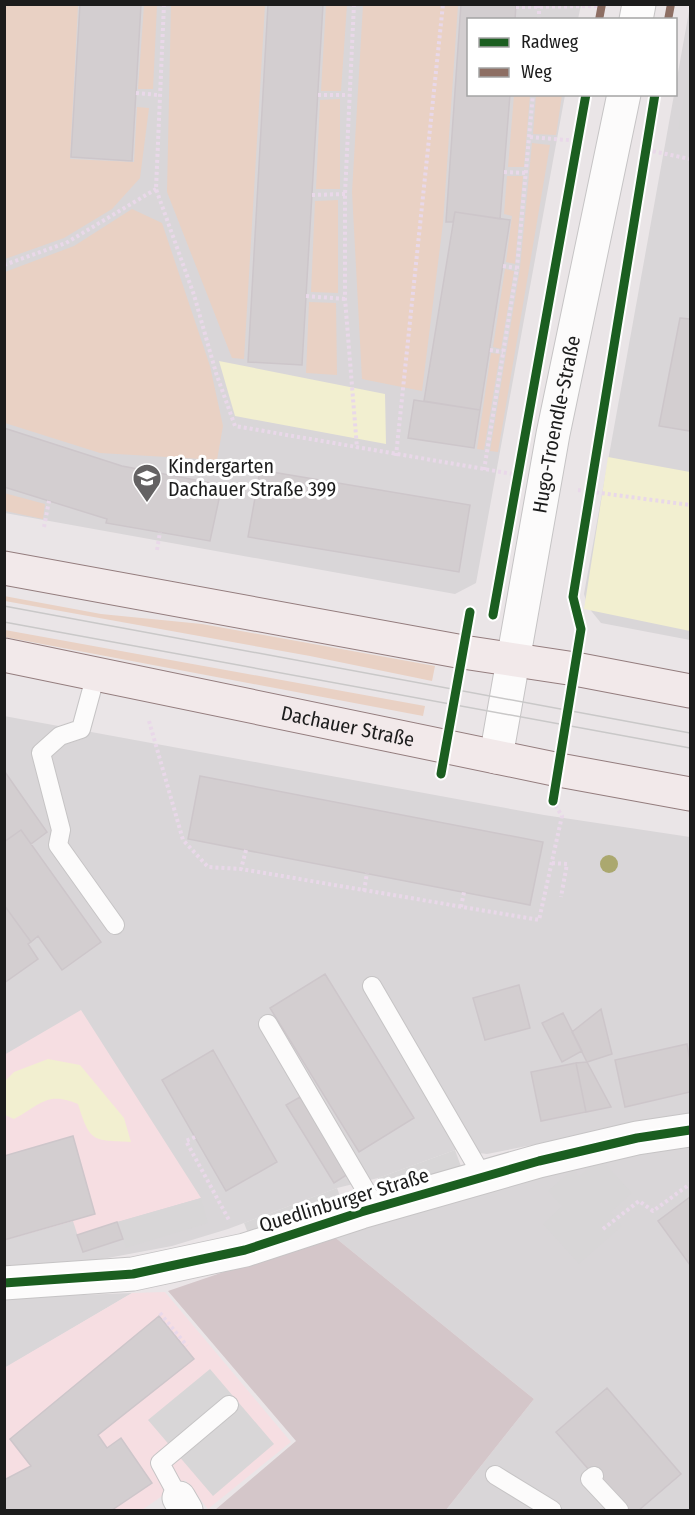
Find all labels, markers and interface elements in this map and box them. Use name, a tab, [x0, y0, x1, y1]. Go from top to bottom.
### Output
legend	[467, 18, 677, 96]
text: Radweg	[521, 31, 579, 53]
text: Weg	[521, 61, 552, 83]
street label: Hugo-Troendle-Straße	[527, 333, 585, 515]
place label: Kindergarten Dachauer Straße 399	[168, 454, 336, 501]
school or university icon: Kindergarten Dachauer Straße 399	[131, 462, 163, 504]
street label: Dachauer Straße	[279, 701, 416, 752]
street label: Quedlinburger Straße	[256, 1163, 432, 1237]

